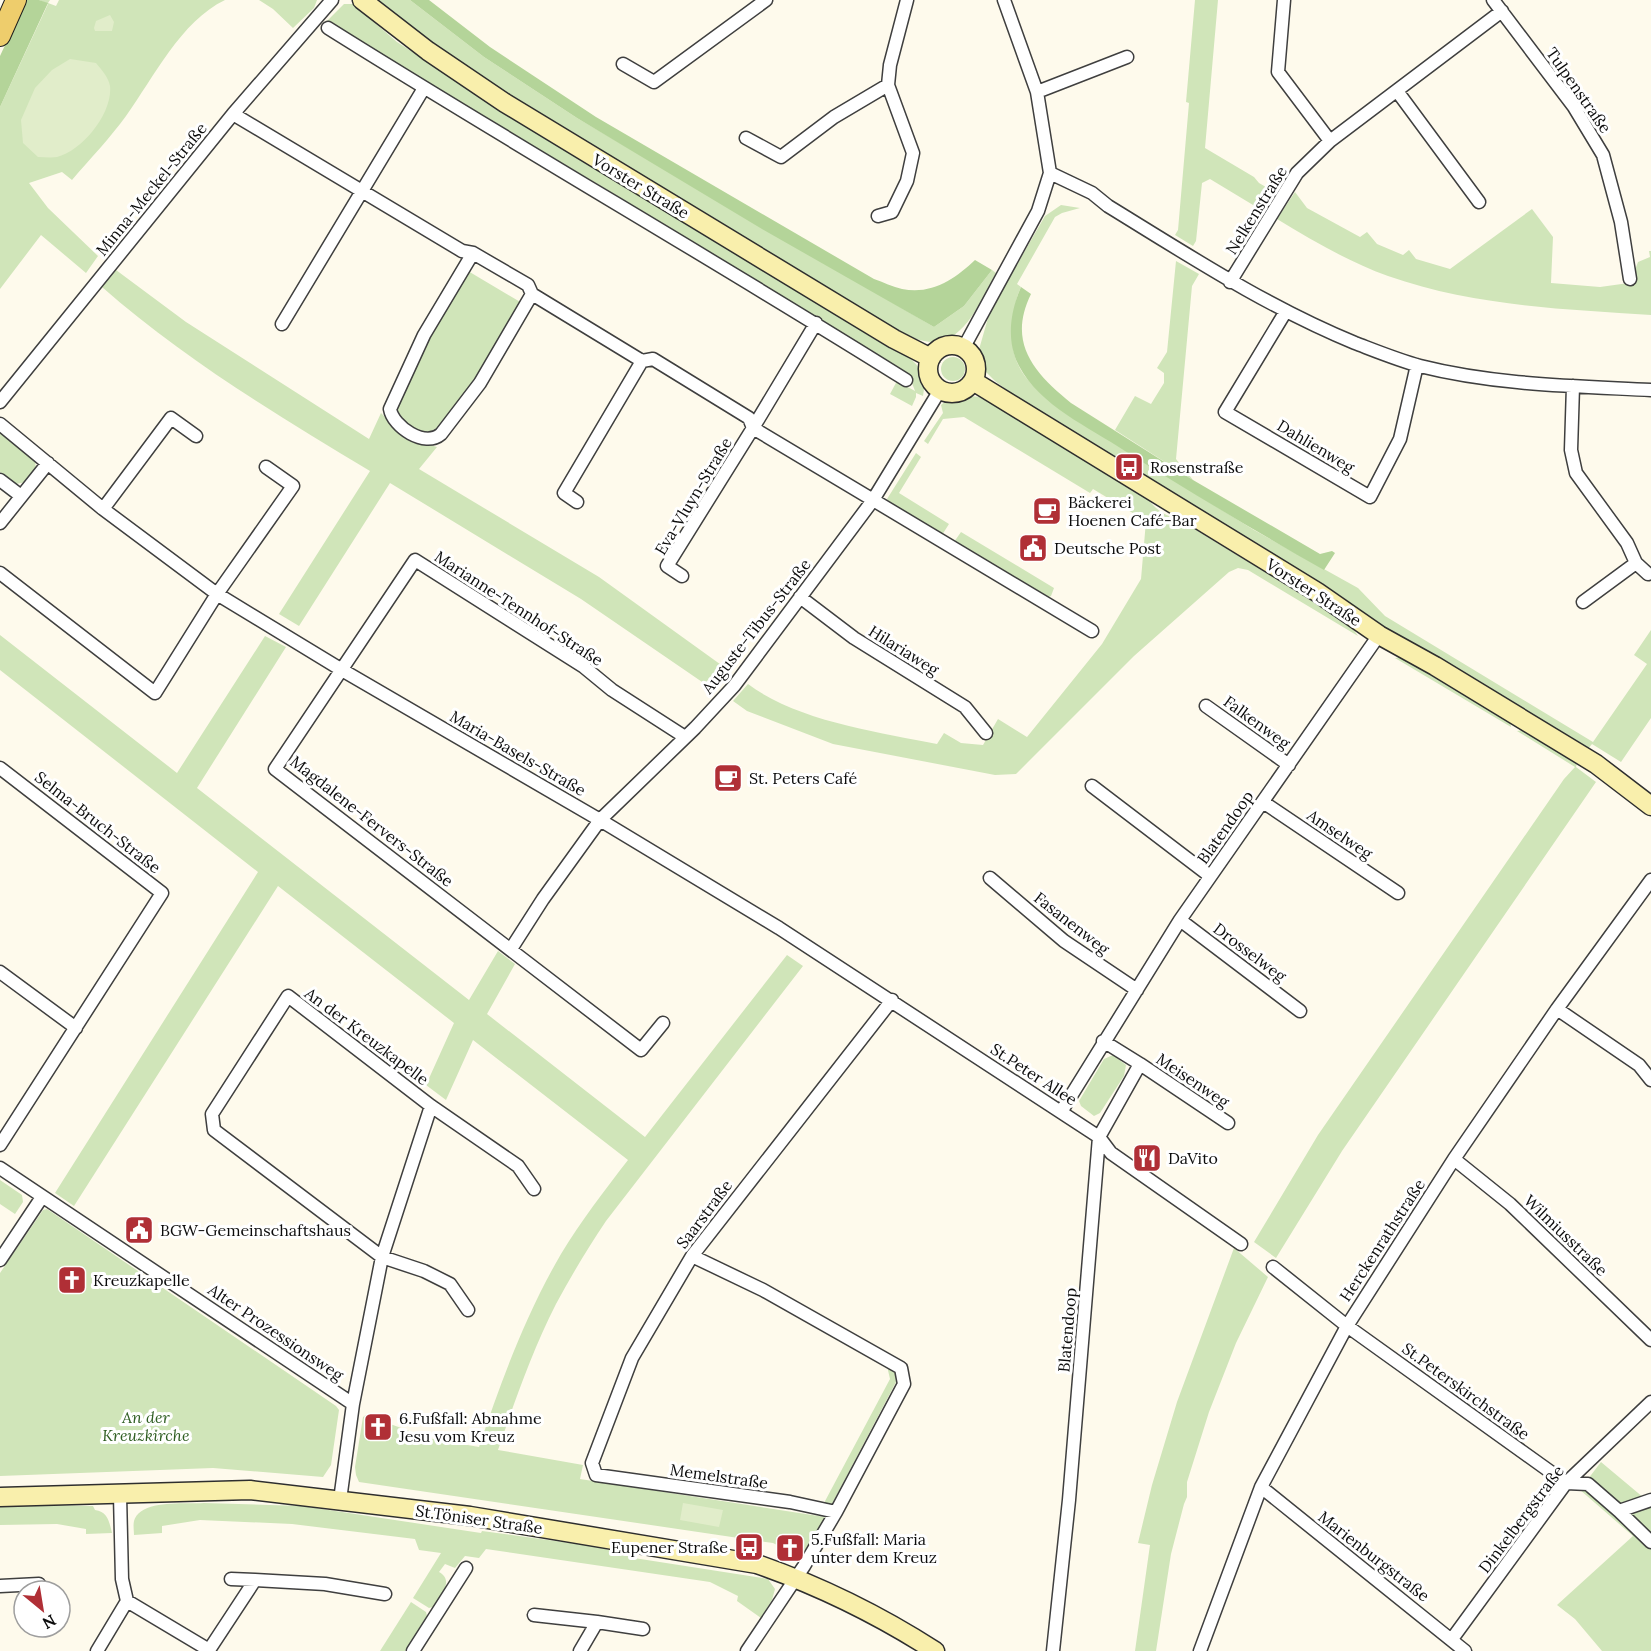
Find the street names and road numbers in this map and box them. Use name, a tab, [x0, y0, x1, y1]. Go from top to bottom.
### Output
street label: Tulpenstraße	[1542, 43, 1616, 137]
street label: Minna-Meckel-Straße	[91, 118, 211, 259]
street label: Vorster Straße	[588, 149, 693, 223]
street label: Nelkenstraße	[1221, 162, 1291, 258]
street label: Dahlienweg	[1274, 415, 1359, 478]
street label: Eva-Vluyn-Straße	[650, 433, 736, 558]
street label: Marianne-Tennhof-Straße	[431, 546, 607, 670]
street label: Vorster Straße	[1262, 553, 1366, 630]
street label: Auguste-Tibus-Straße	[697, 554, 815, 698]
street label: Hilariaweg	[865, 621, 944, 680]
street label: Falkenweg	[1220, 691, 1295, 754]
street label: Maria-Basels-Straße	[446, 706, 590, 800]
street label: Magdalene-Fervers-Straße	[287, 751, 458, 891]
street label: Selma-Bruch-Straße	[31, 767, 165, 878]
street label: Blatendoop	[1193, 787, 1257, 867]
street label: Amselweg	[1303, 804, 1378, 864]
street label: Fasanenweg	[1030, 887, 1115, 959]
street label: Drosselweg	[1210, 918, 1291, 987]
street label: An der Kreuzkapelle	[300, 982, 433, 1089]
street label: St.Peter Allee	[987, 1039, 1081, 1110]
street label: Meisenweg	[1153, 1048, 1234, 1112]
street label: Saarstraße	[672, 1175, 736, 1252]
street label: Herckenrathstraße	[1335, 1175, 1429, 1305]
street label: Wilmiusstraße	[1520, 1190, 1612, 1280]
street label: Alter Prozessionsweg	[204, 1279, 348, 1385]
street label: Blatendoop	[1053, 1287, 1081, 1373]
street label: St.Peterskirchstraße	[1398, 1338, 1534, 1444]
street label: Memelstraße	[669, 1459, 770, 1493]
street label: Dinkelbergstraße	[1474, 1461, 1568, 1577]
street label: St.Töniser Straße	[414, 1500, 544, 1538]
street label: Marienburgstraße	[1314, 1506, 1434, 1606]

